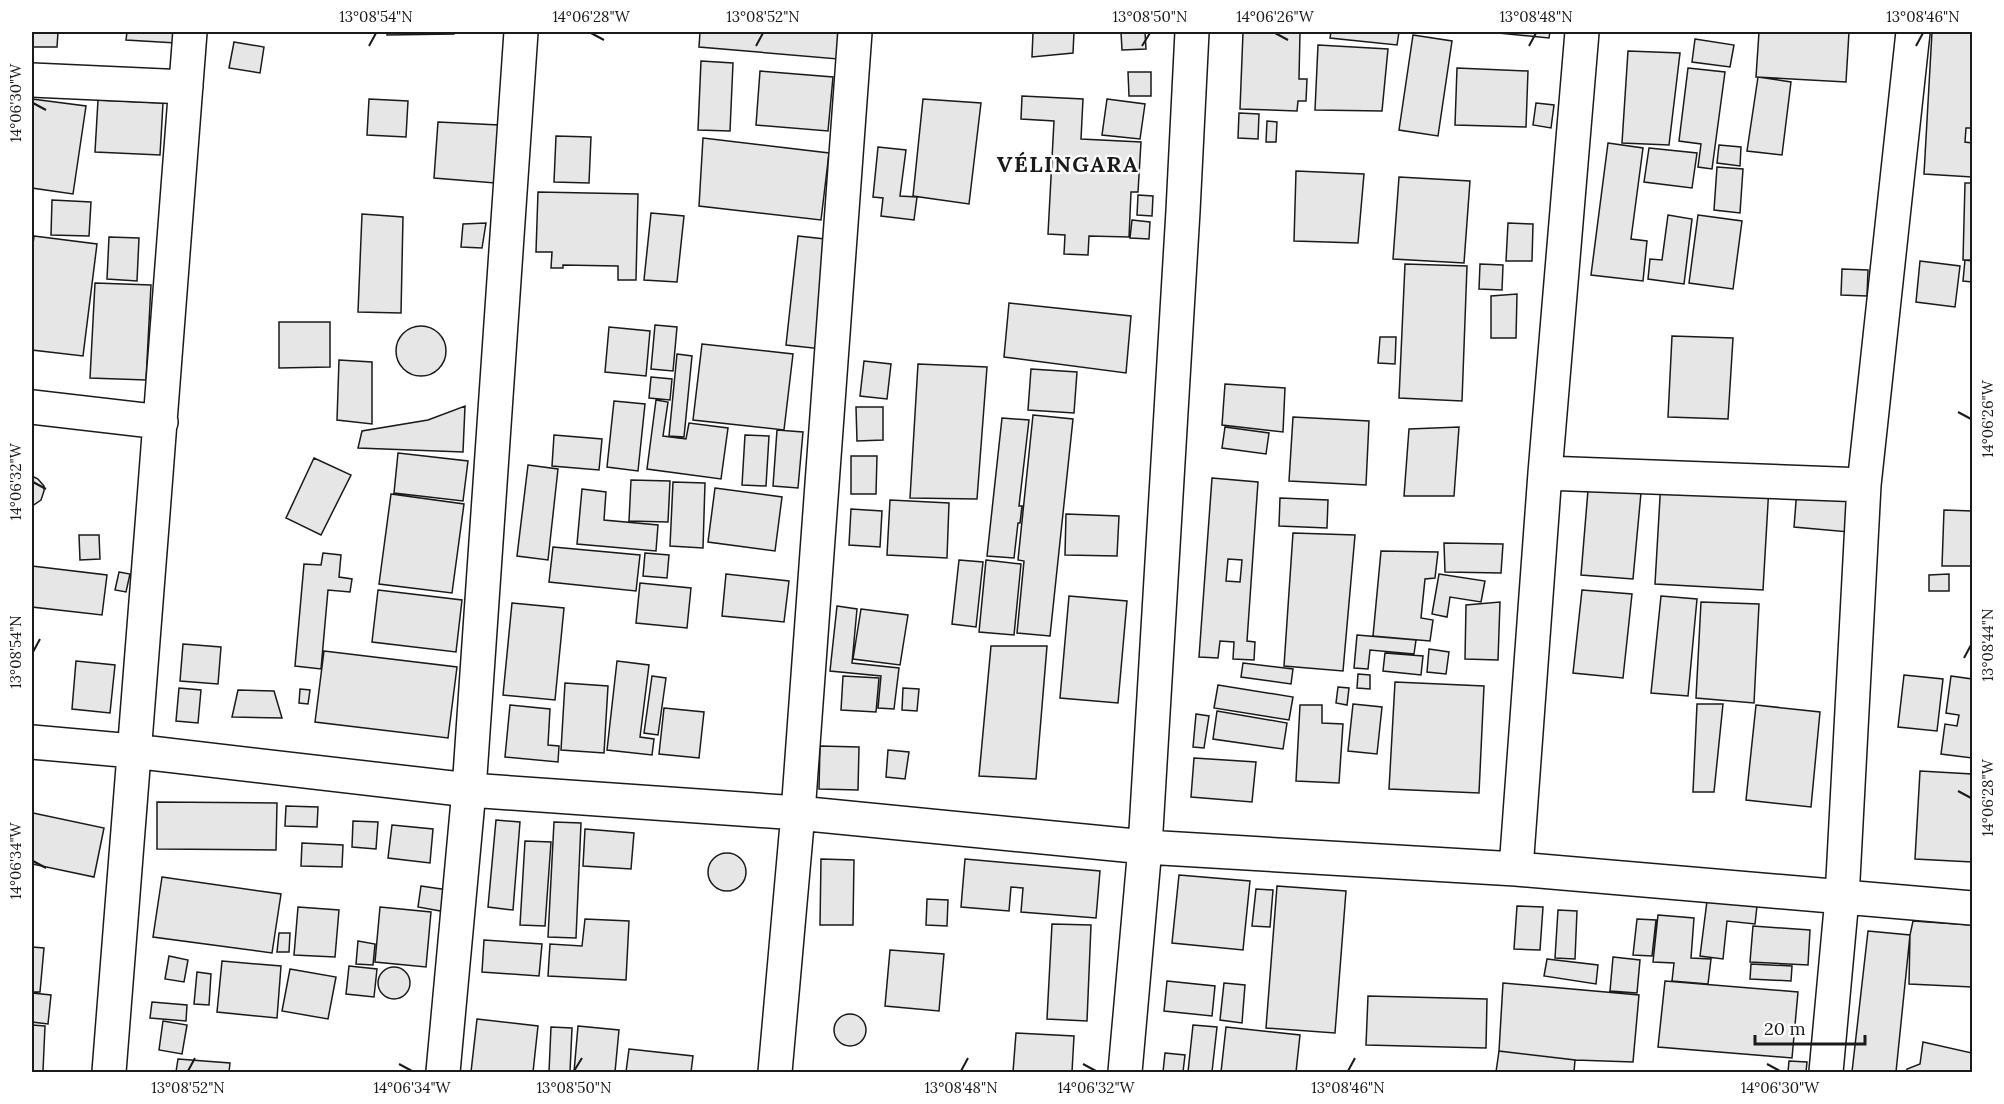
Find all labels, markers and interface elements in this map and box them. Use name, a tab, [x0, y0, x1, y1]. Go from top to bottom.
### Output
text: 13°08'54"N	[339, 7, 413, 26]
text: 14°06'28"W	[552, 7, 631, 26]
text: 13°08'52"N	[726, 7, 800, 26]
text: 13°08'50"N	[1113, 7, 1187, 26]
text: 14°06'26"W	[1236, 7, 1315, 26]
text: 13°08'48"N	[1499, 7, 1573, 26]
text: 13°08'46"N	[1886, 7, 1960, 26]
text: 14°06'30"W	[6, 63, 25, 142]
district label: VÉLINGARA	[997, 150, 1139, 178]
text: 14°06'26"W	[1978, 379, 1997, 458]
text: 14°06'32"W	[6, 442, 25, 521]
text: 13°08'44"N	[1978, 609, 1997, 681]
text: 13°08'54"N	[6, 615, 25, 689]
text: 14°06'28"W	[1978, 758, 1997, 837]
text: 14°06'34"W	[6, 821, 25, 900]
scale bar	[1755, 1008, 1864, 1046]
text: 20 m	[1764, 1017, 1806, 1040]
text: 13°08'52"N	[151, 1078, 225, 1097]
text: 14°06'34"W	[374, 1078, 452, 1097]
text: 13°08'50"N	[537, 1078, 611, 1097]
text: 13°08'48"N	[924, 1078, 998, 1097]
text: 14°06'32"W	[1057, 1078, 1136, 1097]
text: 13°08'46"N	[1311, 1078, 1385, 1097]
text: 14°06'30"W	[1741, 1078, 1820, 1097]

